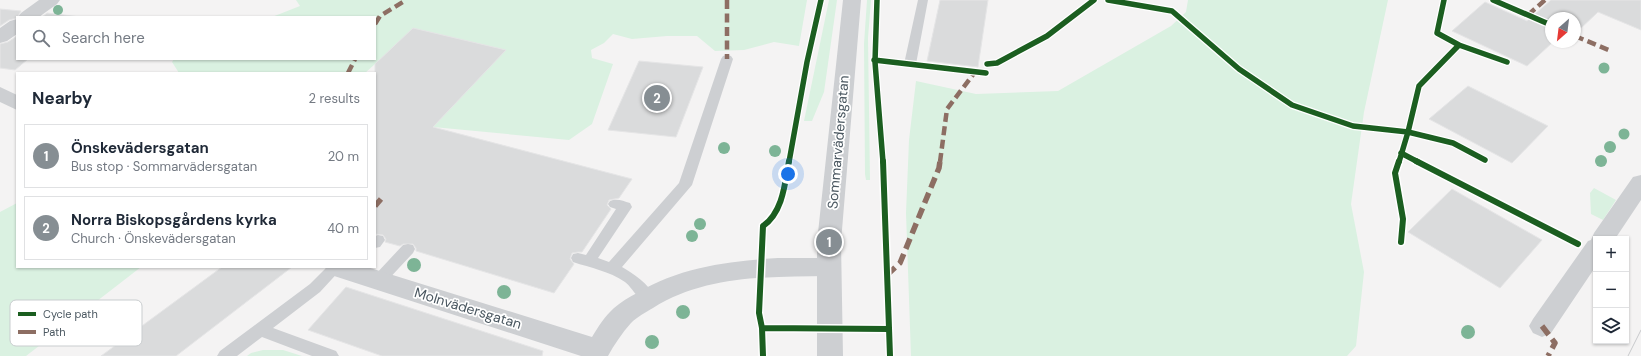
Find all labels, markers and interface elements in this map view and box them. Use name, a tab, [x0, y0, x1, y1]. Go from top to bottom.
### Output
north arrow	[1545, 12, 1581, 48]
search box	[16, 16, 376, 60]
icon: search	[30, 27, 52, 49]
text: Search here	[62, 28, 145, 48]
street label: Sommarvädersgatan	[823, 74, 853, 210]
pin: 2	[644, 83, 670, 113]
text: Nearby	[32, 87, 92, 109]
text: 2 results	[309, 90, 360, 107]
text: Önskevädersgatan	[71, 138, 209, 158]
text: 1	[44, 148, 48, 165]
text: 20 m	[328, 148, 359, 165]
text: Bus stop · Sommarvädersgatan	[71, 158, 257, 175]
your location	[778, 164, 798, 184]
text: Norra Biskopsgårdens kyrka	[71, 210, 277, 230]
text: 2	[42, 220, 50, 237]
text: 40 m	[327, 220, 359, 237]
pin: 1	[816, 227, 842, 257]
text: Church · Önskevädersgatan	[71, 230, 236, 247]
map controls	[1593, 236, 1629, 344]
button: +	[1593, 236, 1629, 272]
button: −	[1593, 272, 1629, 308]
street label: Molnvädersgatan	[412, 283, 524, 333]
legend	[10, 300, 142, 346]
text: Cycle path	[43, 307, 98, 321]
button: layers	[1593, 308, 1629, 344]
text: Path	[43, 325, 66, 339]

